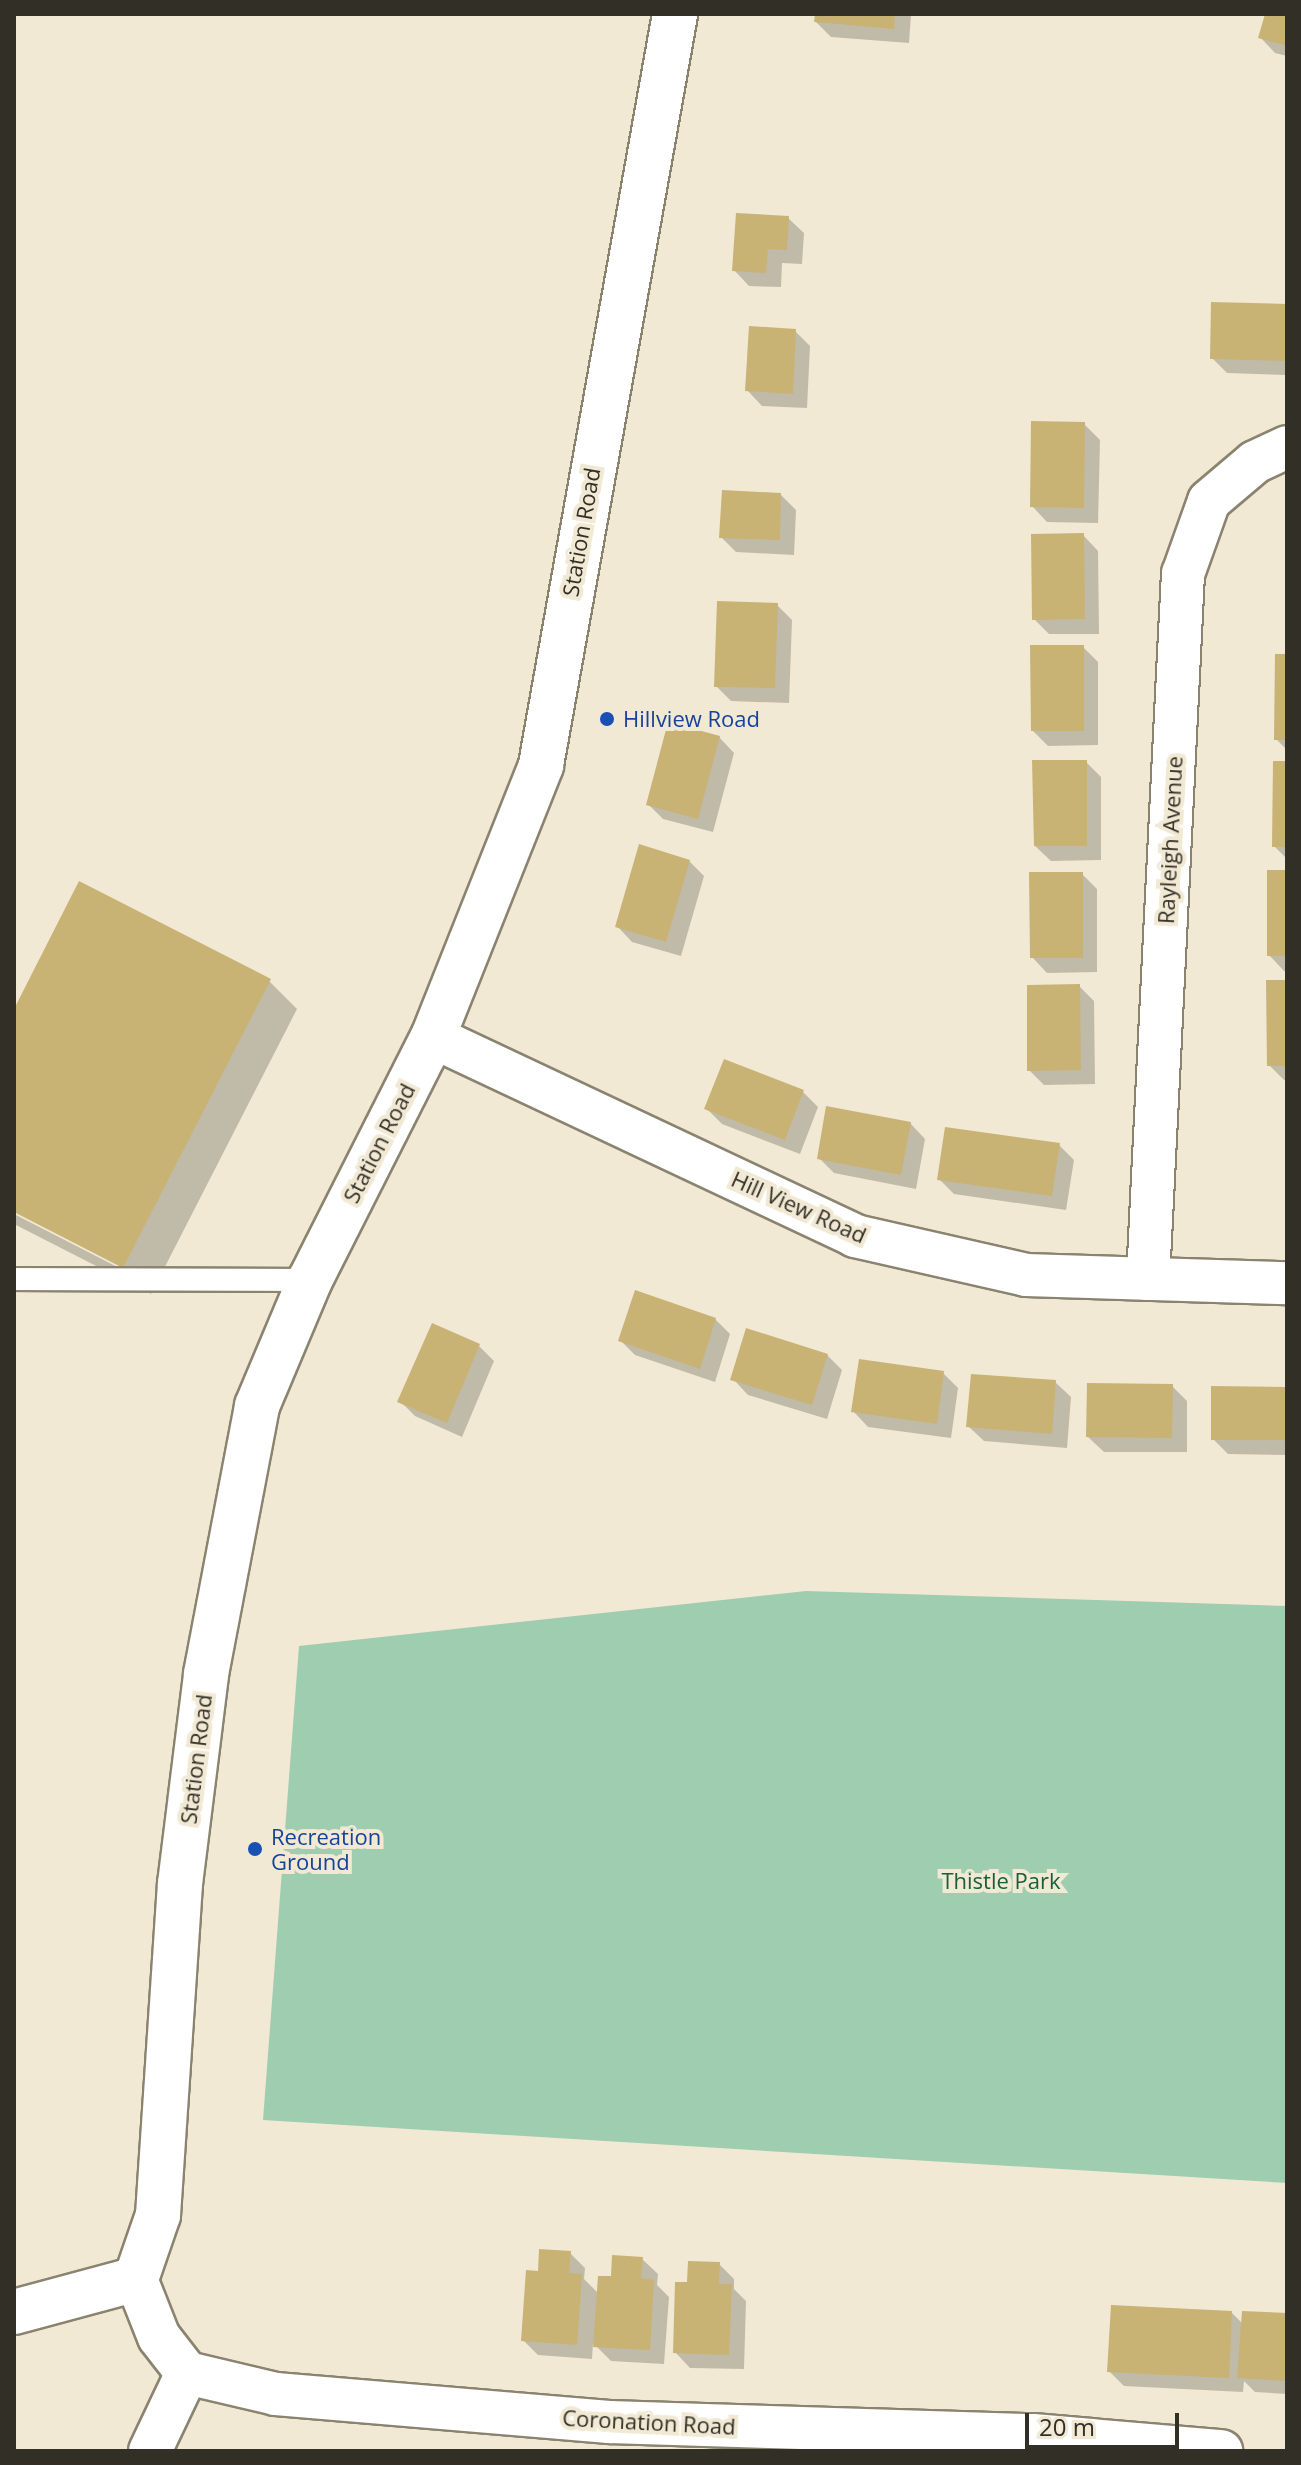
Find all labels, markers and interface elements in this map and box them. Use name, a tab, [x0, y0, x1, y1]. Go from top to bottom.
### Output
street label: Station Road	[557, 465, 605, 599]
place label: Hillview Road	[623, 706, 760, 732]
marker: Hillview Road	[598, 710, 616, 728]
street label: Rayleigh Avenue	[1152, 755, 1188, 925]
street label: Station Road	[338, 1079, 420, 1207]
street label: Hill View Road	[727, 1165, 871, 1249]
street label: Station Road	[175, 1693, 217, 1825]
place label: Recreation Ground	[271, 1823, 381, 1874]
marker: Recreation Ground	[246, 1840, 264, 1858]
park label: Thistle Park	[941, 1868, 1061, 1894]
scale bar	[1029, 2397, 1183, 2447]
street label: Coronation Road	[562, 2404, 736, 2440]
text: 20 m	[1039, 2410, 1095, 2443]

